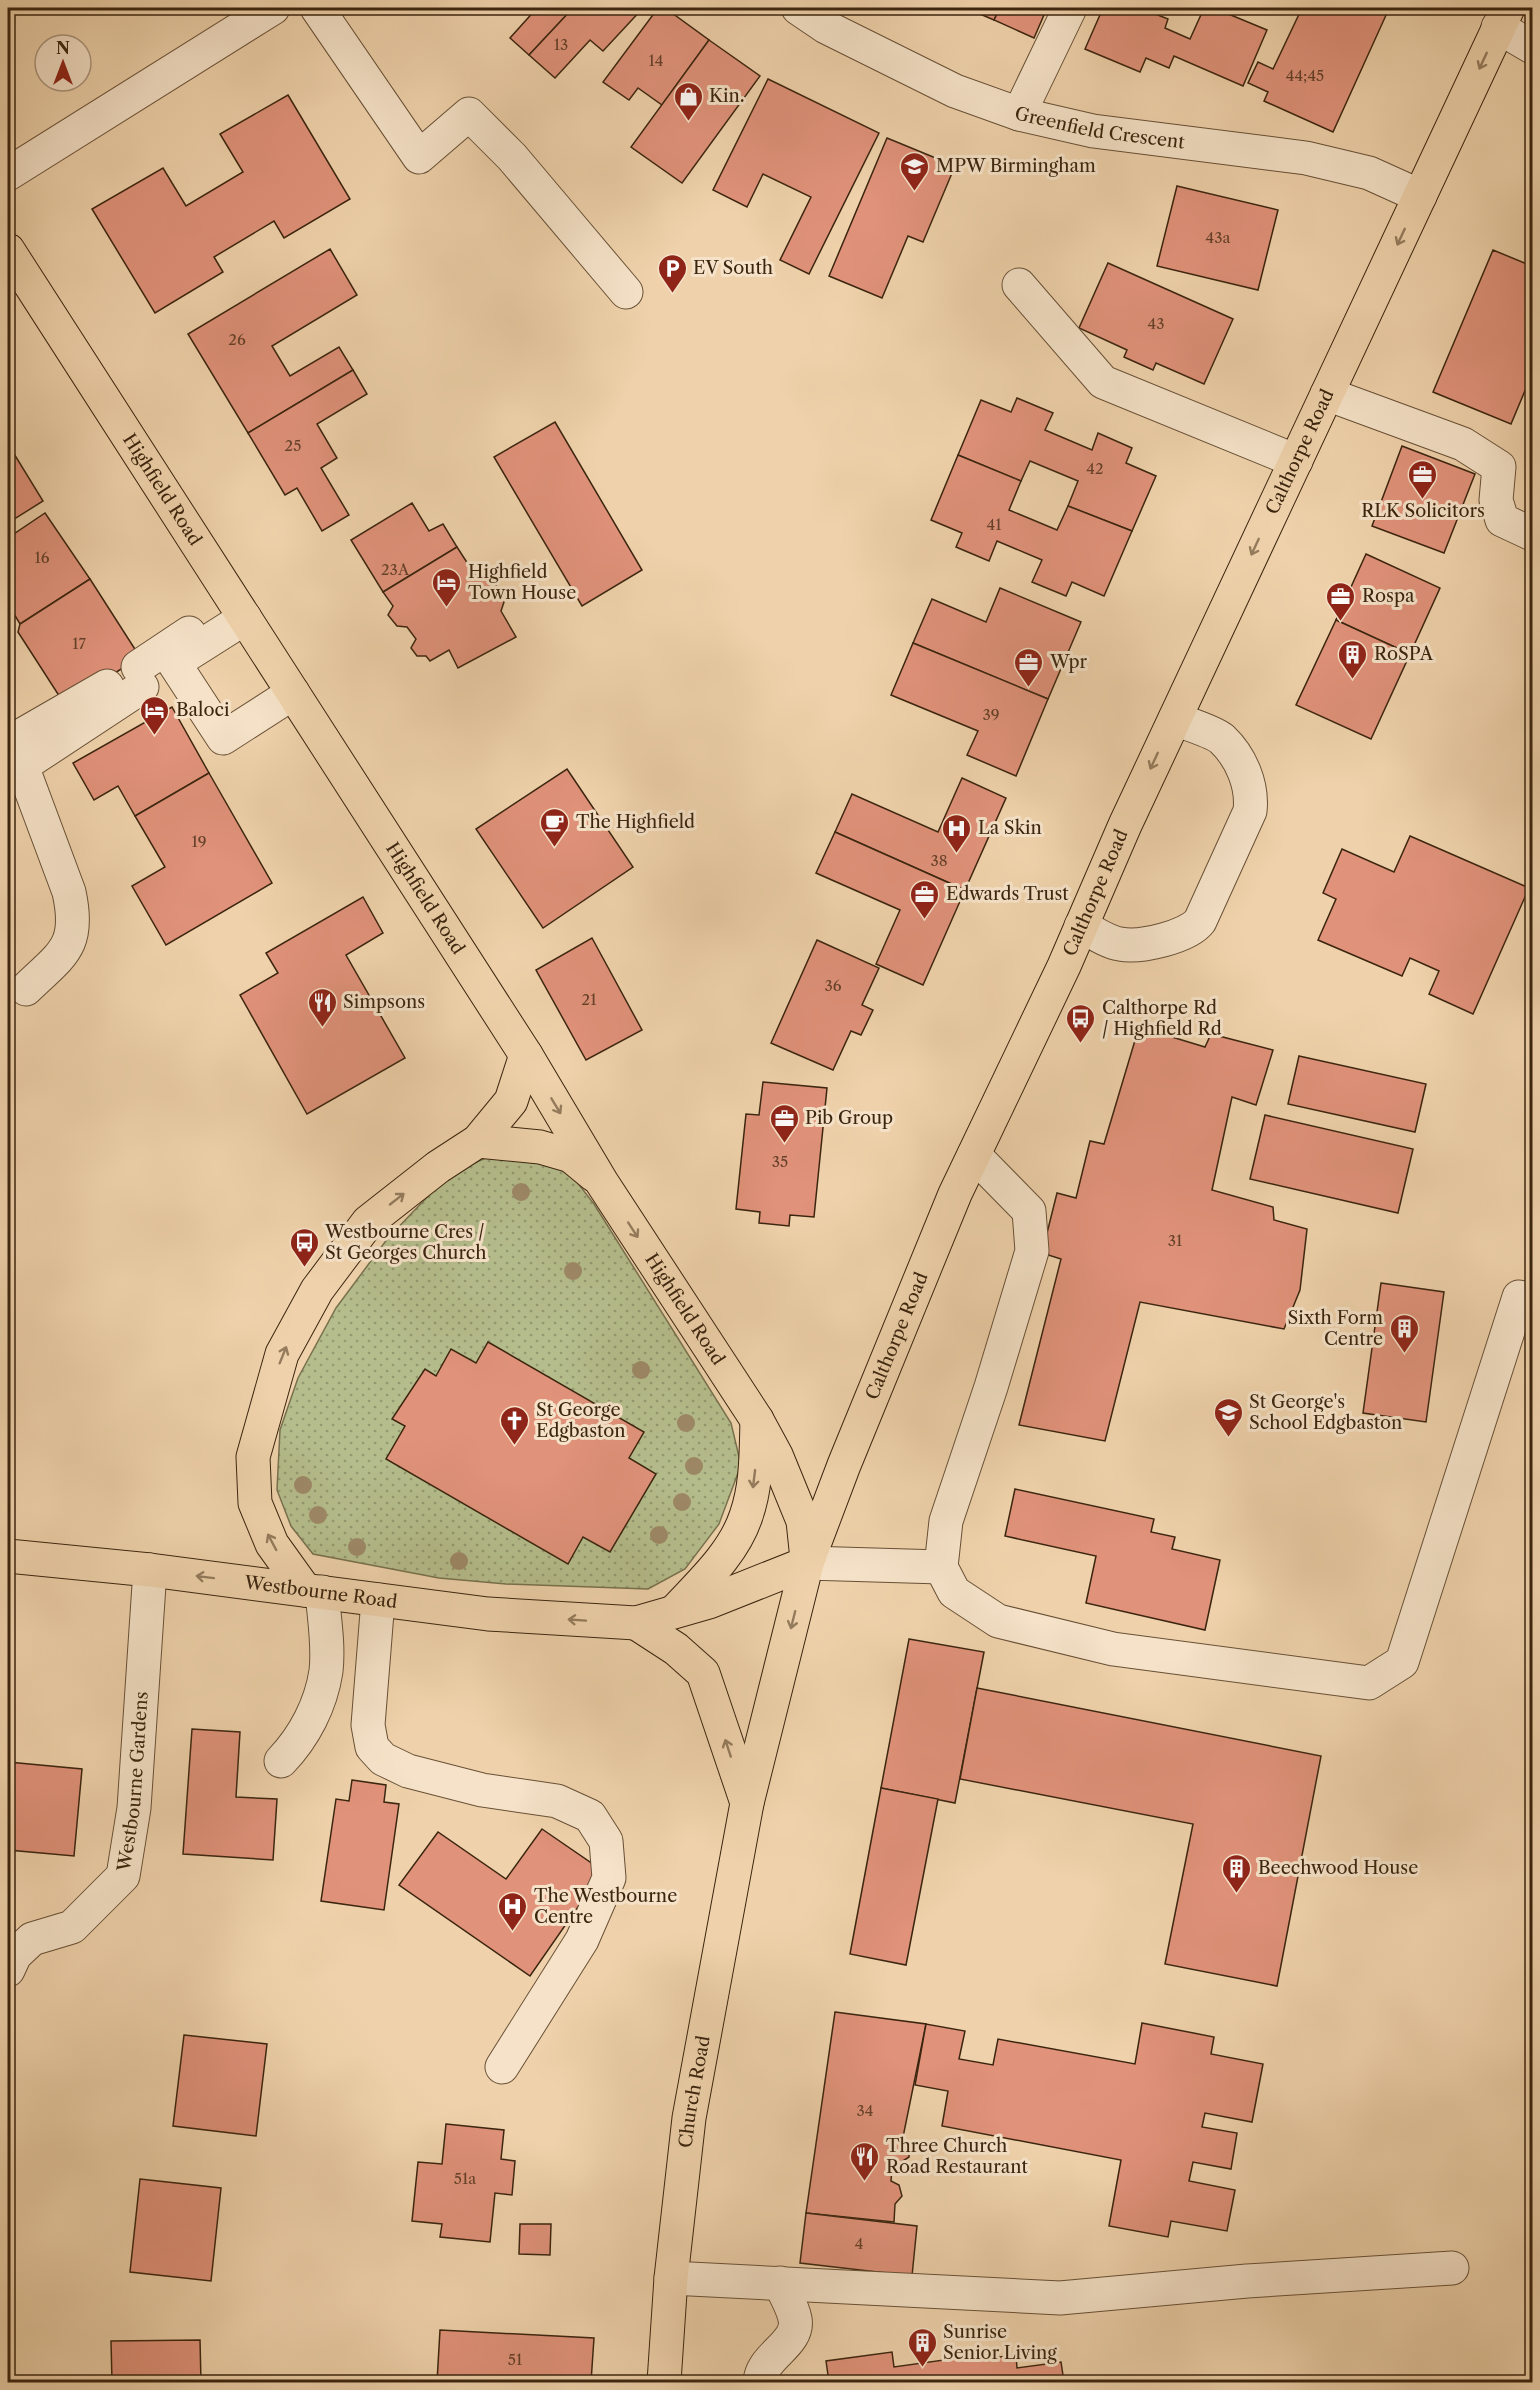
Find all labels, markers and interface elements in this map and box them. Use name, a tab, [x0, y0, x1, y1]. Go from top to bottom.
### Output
north arrow	[33, 33, 93, 93]
house number: 13	[554, 35, 568, 54]
text: N	[56, 38, 70, 58]
house number: 14	[649, 51, 663, 70]
one-way arrow	[1476, 51, 1488, 69]
house number: 44;45	[1286, 66, 1324, 85]
shop icon: Kin.	[672, 80, 704, 122]
place label: Kin.	[709, 85, 744, 107]
street label: Greenfield Crescent	[1013, 102, 1187, 154]
school or university icon: MPW Birmingham	[899, 150, 931, 192]
place label: MPW Birmingham	[936, 155, 1096, 177]
house number: 43a	[1206, 228, 1231, 247]
one-way arrow	[1394, 228, 1406, 246]
parking icon: EV South	[656, 252, 688, 294]
place label: EV South	[693, 257, 773, 279]
house number: 43	[1148, 314, 1164, 333]
house number: 26	[228, 330, 246, 349]
street label: Calthorpe Road	[1261, 386, 1339, 518]
street label: Highfield Road	[118, 430, 206, 550]
house number: 25	[285, 436, 301, 455]
office icon: RLK Solicitors	[1407, 458, 1439, 500]
house number: 42	[1086, 459, 1104, 478]
place label: RLK Solicitors	[1361, 500, 1485, 522]
house number: 41	[987, 515, 1002, 534]
one-way arrow	[1249, 537, 1261, 555]
house number: 16	[34, 548, 50, 567]
house number: 23A	[381, 560, 410, 579]
place label: Highfield Town House	[468, 561, 576, 604]
hotel icon: Highfield Town House	[431, 566, 463, 608]
office icon: Rospa	[1325, 580, 1357, 622]
place label: Rospa	[1362, 585, 1415, 607]
house number: 17	[72, 634, 86, 653]
building icon: RoSPA	[1337, 638, 1369, 680]
place label: RoSPA	[1374, 643, 1434, 665]
office icon: Wpr	[1013, 646, 1045, 688]
place label: Wpr	[1049, 651, 1088, 673]
hotel icon: Baloci	[139, 694, 171, 736]
place label: Baloci	[176, 699, 230, 721]
house number: 39	[982, 705, 1000, 724]
one-way arrow	[1148, 752, 1160, 770]
cafe icon: The Highfield	[539, 806, 571, 848]
place label: The Highfield	[576, 811, 695, 833]
hospital icon: La Skin	[941, 812, 973, 854]
place label: La Skin	[978, 817, 1042, 839]
street label: Calthorpe Road	[1059, 826, 1133, 959]
house number: 19	[191, 832, 207, 851]
street label: Highfield Road	[381, 838, 469, 959]
house number: 38	[930, 851, 948, 870]
office icon: Edwards Trust	[909, 878, 941, 920]
place label: Edwards Trust	[946, 883, 1069, 905]
house number: 36	[824, 976, 842, 995]
restaurant icon: Simpsons	[306, 986, 338, 1028]
house number: 21	[582, 990, 597, 1009]
place label: Simpsons	[343, 991, 425, 1013]
place label: Calthorpe Rd / Highfield Rd	[1102, 997, 1222, 1040]
bus stop icon: Calthorpe Rd / Highfield Rd	[1065, 1002, 1097, 1044]
one-way arrow	[551, 1097, 563, 1114]
office icon: Pib Group	[768, 1102, 800, 1144]
place label: Pib Group	[805, 1107, 893, 1129]
house number: 35	[772, 1152, 788, 1171]
one-way arrow	[388, 1193, 404, 1206]
place label: Westbourne Cres / St Georges Church	[324, 1221, 486, 1264]
one-way arrow	[626, 1221, 639, 1238]
bus stop icon: Westbourne Cres / St Georges Church	[288, 1226, 320, 1268]
house number: 31	[1168, 1231, 1183, 1250]
street label: Highfield Road	[640, 1249, 729, 1369]
street label: Calthorpe Road	[861, 1269, 933, 1403]
place label: Sixth Form Centre	[1288, 1307, 1383, 1350]
building icon: Sixth Form Centre	[1388, 1312, 1420, 1354]
one-way arrow	[278, 1346, 289, 1364]
place label: St George's School Edgbaston	[1249, 1391, 1402, 1434]
school or university icon: St George's School Edgbaston	[1212, 1396, 1244, 1438]
place label: St George Edgbaston	[536, 1399, 626, 1442]
church icon: St George Edgbaston	[499, 1404, 531, 1446]
one-way arrow	[748, 1468, 759, 1488]
one-way arrow	[266, 1534, 278, 1551]
one-way arrow	[196, 1571, 215, 1582]
street label: Westbourne Road	[242, 1571, 399, 1613]
one-way arrow	[786, 1610, 798, 1629]
one-way arrow	[568, 1614, 588, 1625]
street label: Westbourne Gardens	[113, 1691, 153, 1874]
one-way arrow	[722, 1739, 733, 1758]
building icon: Beechwood House	[1221, 1852, 1253, 1894]
place label: Beechwood House	[1258, 1857, 1418, 1879]
place label: The Westbourne Centre	[534, 1885, 677, 1928]
hospital icon: The Westbourne Centre	[497, 1890, 529, 1932]
street label: Church Road	[675, 2034, 715, 2149]
house number: 34	[857, 2101, 873, 2120]
place label: Three Church Road Restaurant	[886, 2135, 1028, 2178]
restaurant icon: Three Church Road Restaurant	[849, 2140, 881, 2182]
house number: 51a	[454, 2169, 476, 2188]
house number: 4	[855, 2234, 863, 2253]
place label: Sunrise Senior Living	[943, 2321, 1057, 2364]
building icon: Sunrise Senior Living	[906, 2326, 938, 2368]
house number: 51	[508, 2350, 523, 2369]

